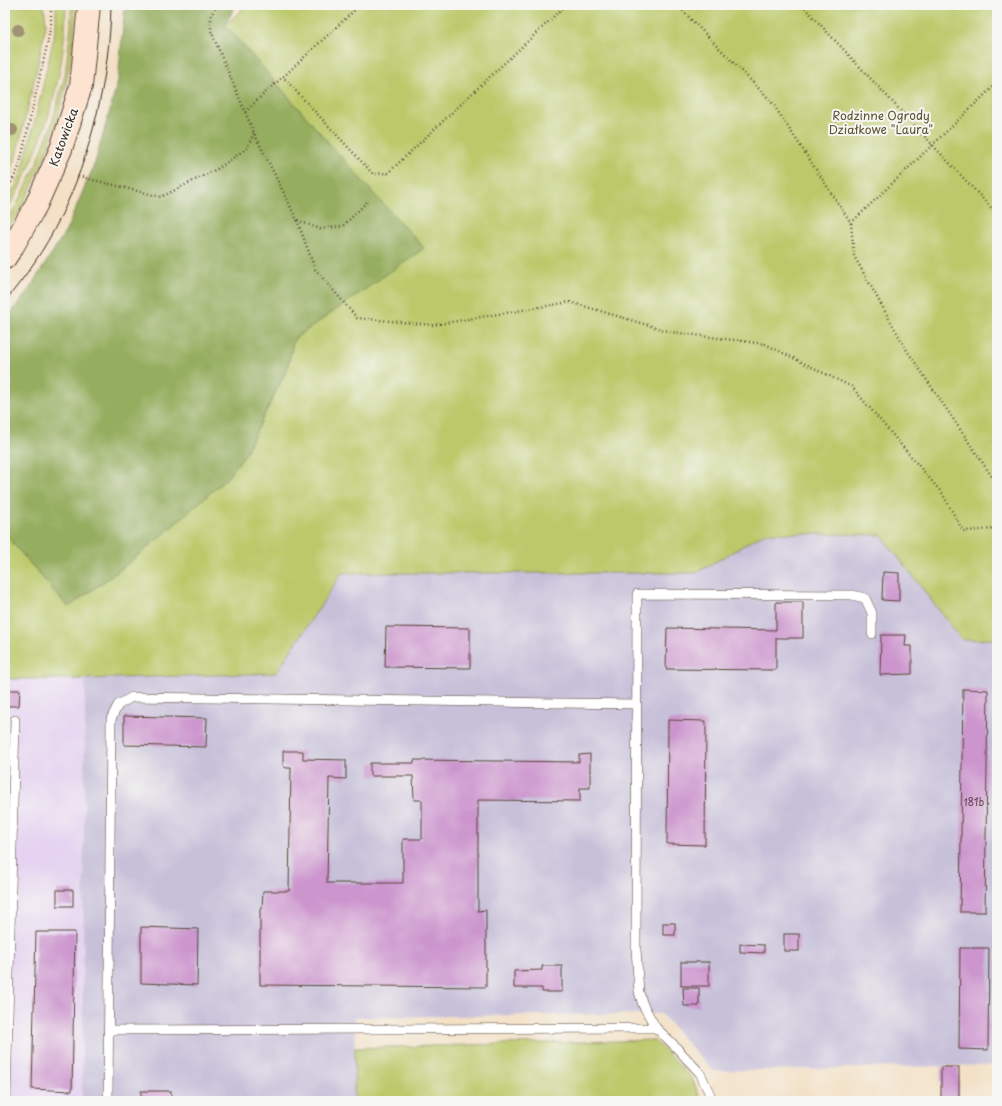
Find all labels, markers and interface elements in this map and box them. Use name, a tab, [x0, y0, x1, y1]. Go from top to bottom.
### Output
street label: Katowicka	[44, 105, 82, 169]
park label: Rodzinne Ogrody Działkowe "Laura"	[829, 106, 933, 138]
house number: 181b	[964, 794, 984, 809]

